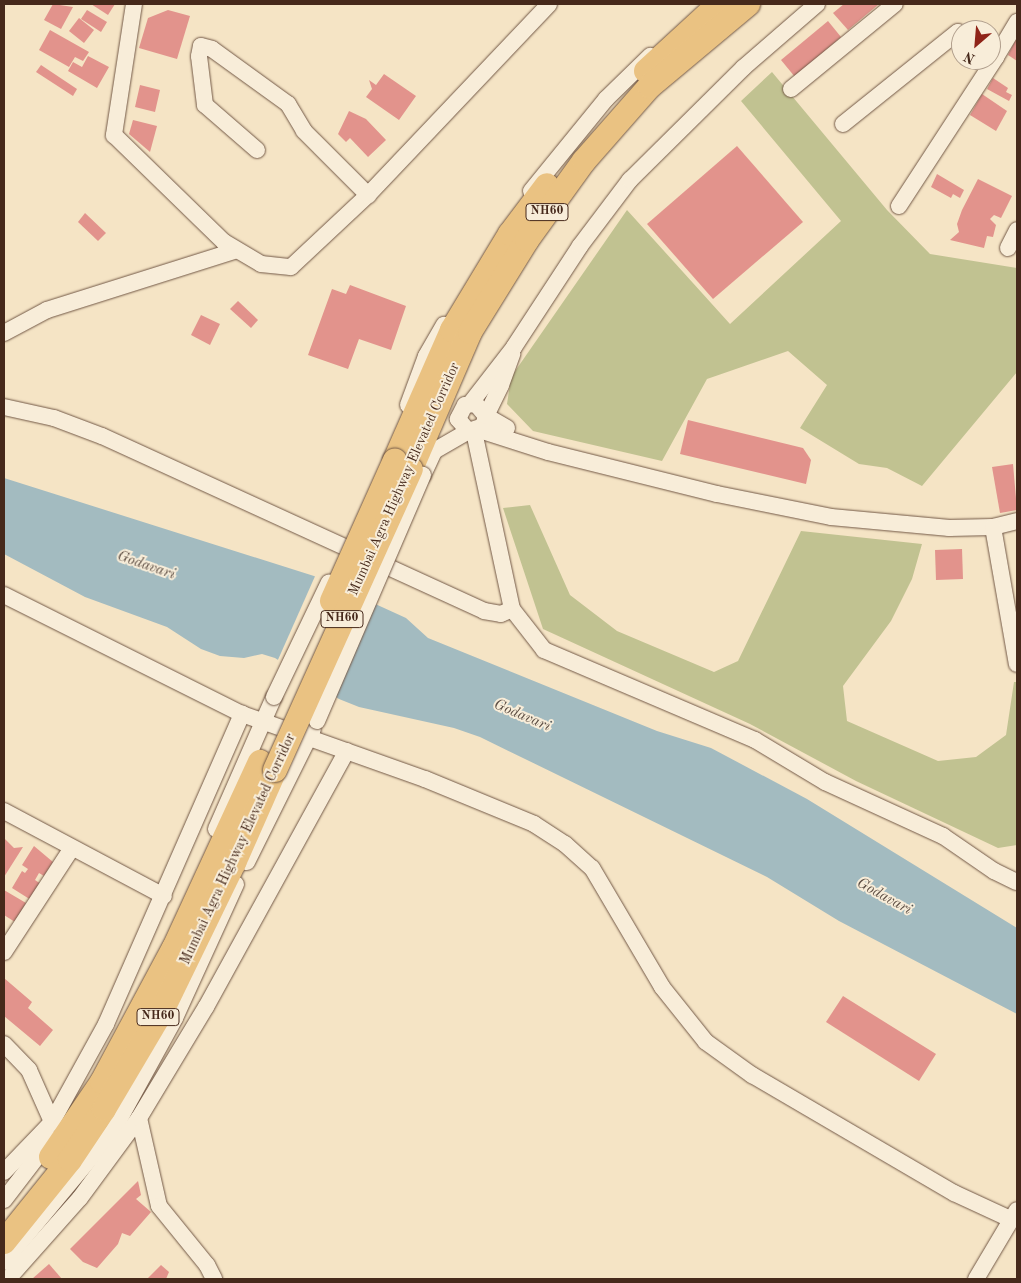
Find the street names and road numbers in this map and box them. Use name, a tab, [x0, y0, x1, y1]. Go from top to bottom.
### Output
road number: NH60	[524, 202, 570, 222]
street label: Mumbai Agra Highway Elevated Corridor	[345, 360, 463, 598]
road number: NH60	[320, 610, 364, 628]
street label: Mumbai Agra Highway Elevated Corridor	[177, 731, 299, 967]
road number: NH60	[136, 1008, 180, 1026]

